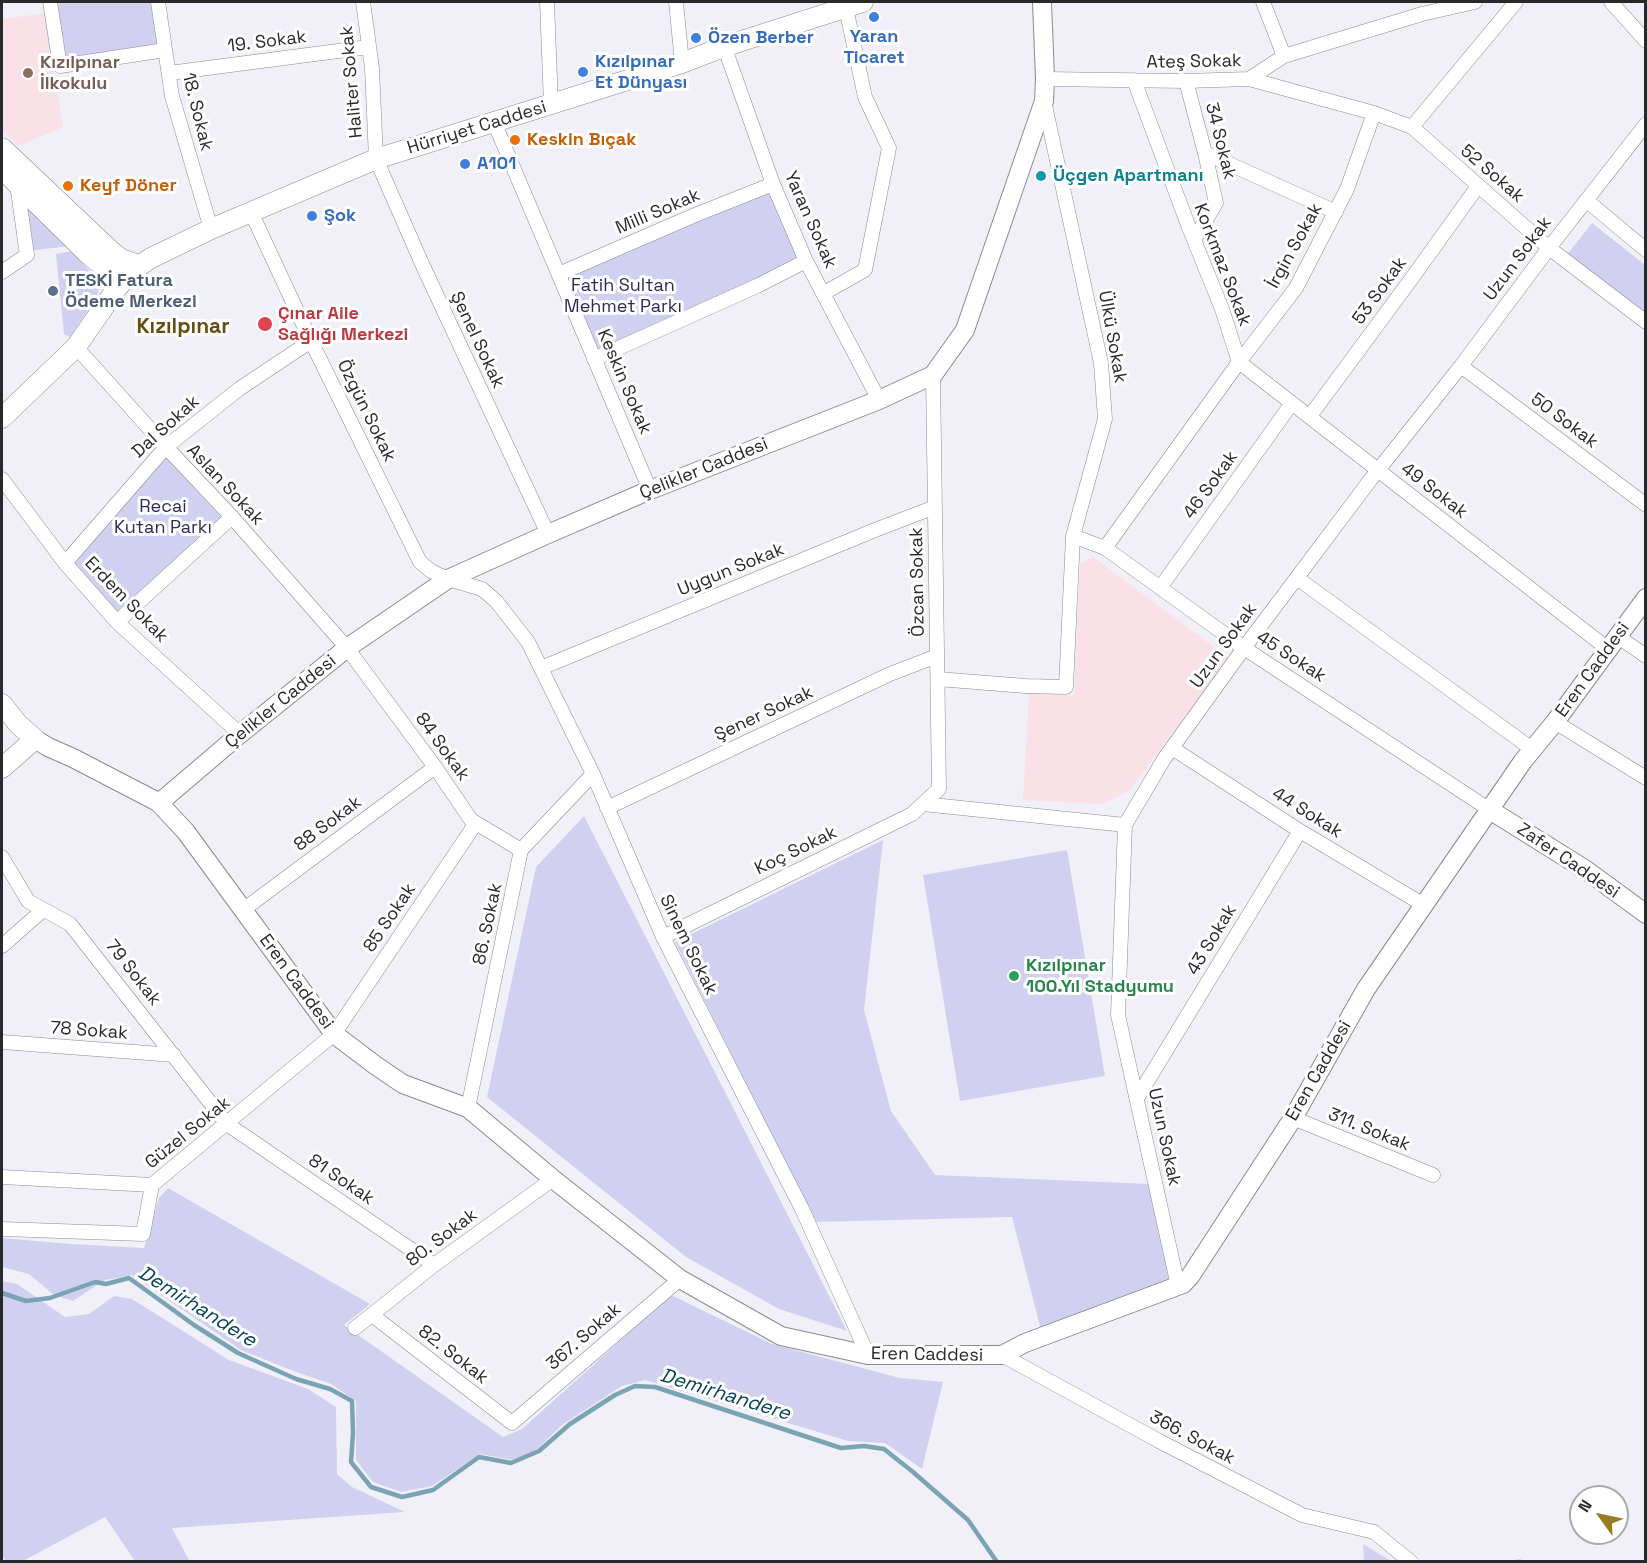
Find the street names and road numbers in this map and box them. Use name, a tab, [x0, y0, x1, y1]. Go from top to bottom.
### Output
street label: Haliter Sokak	[336, 25, 368, 139]
street label: 19. Sokak	[226, 26, 308, 58]
street label: Ateş Sokak	[1146, 50, 1242, 74]
street label: 18. Sokak	[177, 71, 217, 153]
street label: Hürriyet Caddesi	[405, 97, 549, 159]
street label: 34 Sokak	[1200, 100, 1240, 182]
street label: 52 Sokak	[1456, 140, 1528, 208]
street label: Yaran Sokak	[779, 168, 841, 272]
street label: Milli Sokak	[613, 185, 703, 239]
street label: İrgin Sokak	[1263, 200, 1327, 292]
street label: Korkmaz Sokak	[1189, 201, 1255, 329]
street label: Uzun Sokak	[1479, 213, 1557, 305]
street label: 53 Sokak	[1348, 253, 1412, 329]
street label: Şenel Sokak	[445, 288, 509, 392]
street label: Ülkü Sokak	[1093, 289, 1131, 385]
street label: Keskin Sokak	[592, 326, 656, 438]
street label: Özgün Sokak	[332, 356, 400, 466]
street label: 50 Sokak	[1526, 389, 1602, 453]
street label: Dal Sokak	[128, 391, 204, 463]
street label: Çelikler Caddesi	[637, 433, 771, 505]
street label: Aslan Sokak	[182, 440, 268, 530]
street label: 46 Sokak	[1179, 447, 1243, 523]
street label: 49 Sokak	[1396, 458, 1472, 524]
street label: Özcan Sokak	[906, 527, 930, 637]
street label: Uygun Sokak	[675, 539, 787, 601]
street label: Erdem Sokak	[80, 553, 172, 647]
street label: Uzun Sokak	[1186, 599, 1262, 693]
street label: Eren Caddesi	[1551, 618, 1635, 722]
street label: 45 Sokak	[1252, 627, 1330, 687]
street label: Çelikler Caddesi	[221, 651, 341, 753]
street label: Şener Sokak	[711, 682, 817, 746]
street label: 84 Sokak	[410, 709, 474, 785]
street label: 44 Sokak	[1268, 783, 1346, 843]
street label: 88 Sokak	[290, 792, 366, 856]
street label: Zafer Caddesi	[1513, 819, 1623, 903]
street label: Koç Sokak	[751, 822, 841, 880]
street label: 85 Sokak	[359, 880, 421, 956]
street label: 86. Sokak	[469, 881, 507, 967]
street label: Sinem Sokak	[654, 891, 722, 999]
street label: 43 Sokak	[1183, 901, 1241, 979]
street label: Eren Caddesi	[254, 930, 338, 1034]
street label: 79 Sokak	[101, 936, 165, 1010]
street label: Eren Caddesi	[1282, 1017, 1356, 1125]
street label: 78 Sokak	[50, 1018, 128, 1044]
street label: Uzun Sokak	[1143, 1086, 1185, 1188]
street label: Güzel Sokak	[141, 1092, 235, 1174]
street label: 311. Sokak	[1325, 1104, 1413, 1156]
street label: 81 Sokak	[304, 1150, 378, 1210]
street label: 80. Sokak	[402, 1204, 482, 1272]
street label: 367. Sokak	[542, 1299, 626, 1375]
street label: 82. Sokak	[414, 1321, 492, 1389]
street label: Eren Caddesi	[871, 1343, 983, 1367]
street label: 366. Sokak	[1146, 1406, 1238, 1470]

